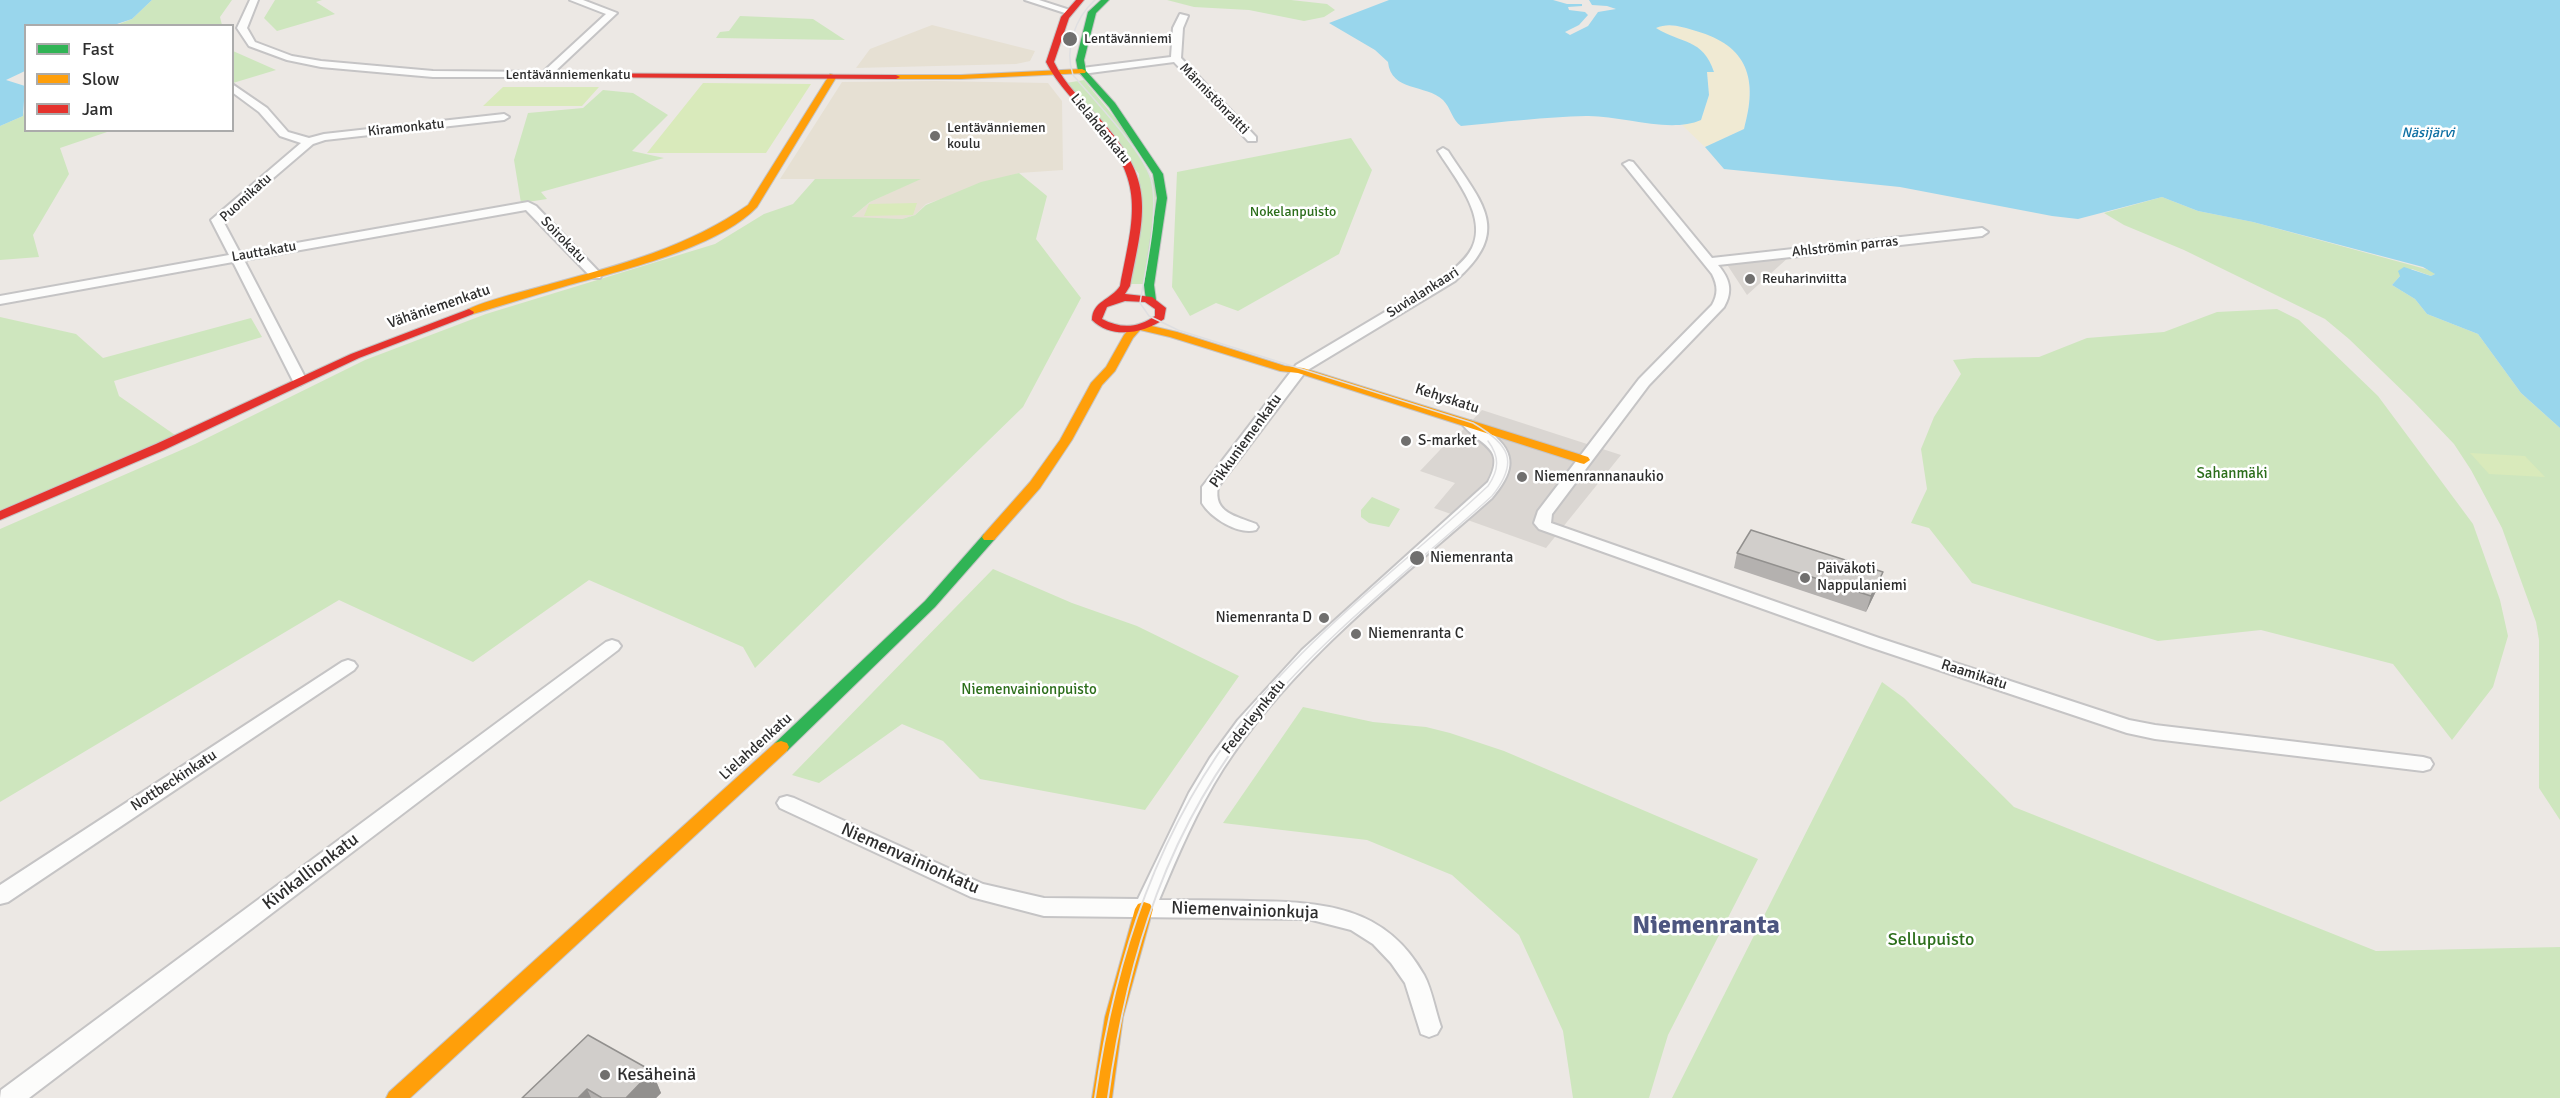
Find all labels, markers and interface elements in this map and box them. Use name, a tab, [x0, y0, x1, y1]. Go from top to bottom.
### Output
legend	[24, 24, 234, 132]
marker: Lentävänniemi	[1061, 30, 1079, 48]
place label: Lentävänniemi	[1084, 31, 1172, 47]
text: Fast	[82, 38, 114, 60]
street label: Männistönraitti	[1176, 60, 1252, 138]
street label: Lentävänniemenkatu	[505, 67, 631, 83]
text: Slow	[82, 68, 119, 90]
street label: Lielahdenkatu	[1067, 91, 1133, 167]
text: Jam	[82, 98, 113, 120]
street label: Kiramonkatu	[367, 116, 445, 140]
place label: Lentävänniemen koulu	[947, 120, 1046, 152]
water label: Näsijärvi	[2401, 125, 2455, 141]
marker: Lentävänniemen koulu	[928, 129, 942, 143]
street label: Puomikatu	[217, 170, 275, 226]
park label: Nokelanpuisto	[1250, 204, 1336, 220]
street label: Soirokatu	[537, 213, 589, 267]
street label: Ahlströmin parras	[1791, 233, 1899, 261]
street label: Lauttakatu	[230, 238, 298, 266]
street label: Suvialankaari	[1384, 264, 1462, 322]
place label: Reuharinviitta	[1762, 271, 1847, 287]
marker: Reuharinviitta	[1743, 272, 1757, 286]
street label: Vähäniemenkatu	[385, 281, 493, 333]
street label: Kehyskatu	[1413, 380, 1481, 418]
street label: Pikkuniemenkatu	[1206, 391, 1286, 491]
place label: S-market	[1418, 432, 1477, 450]
marker: S-market	[1399, 434, 1413, 448]
park label: Sahanmäki	[2197, 465, 2267, 483]
place label: Niemenrannanaukio	[1534, 468, 1664, 486]
marker: Niemenrannanaukio	[1515, 470, 1529, 484]
marker: Niemenranta	[1408, 549, 1426, 567]
place label: Niemenranta	[1430, 549, 1513, 567]
place label: Päiväkoti Nappulaniemi	[1817, 560, 1907, 595]
marker: Päiväkoti Nappulaniemi	[1798, 571, 1812, 585]
place label: Niemenranta D	[1216, 609, 1312, 627]
marker: Niemenranta D	[1317, 611, 1331, 625]
place label: Niemenranta C	[1368, 625, 1464, 643]
marker: Niemenranta C	[1349, 627, 1363, 641]
street label: Raamikatu	[1939, 656, 2009, 694]
street label: Federleynkatu	[1218, 676, 1290, 758]
park label: Niemenvainionpuisto	[961, 681, 1097, 699]
street label: Lielahdenkatu	[716, 710, 796, 784]
street label: Nottbeckinkatu	[128, 747, 220, 815]
street label: Niemenvainionkatu	[837, 819, 983, 899]
street label: Kivikallionkatu	[259, 829, 363, 915]
street label: Niemenvainionkuja	[1171, 898, 1319, 924]
district label: Niemenranta	[1632, 910, 1780, 942]
park label: Sellupuisto	[1888, 929, 1974, 951]
place label: Kesäheinä	[617, 1064, 696, 1086]
marker: Kesäheinä	[598, 1068, 612, 1082]

